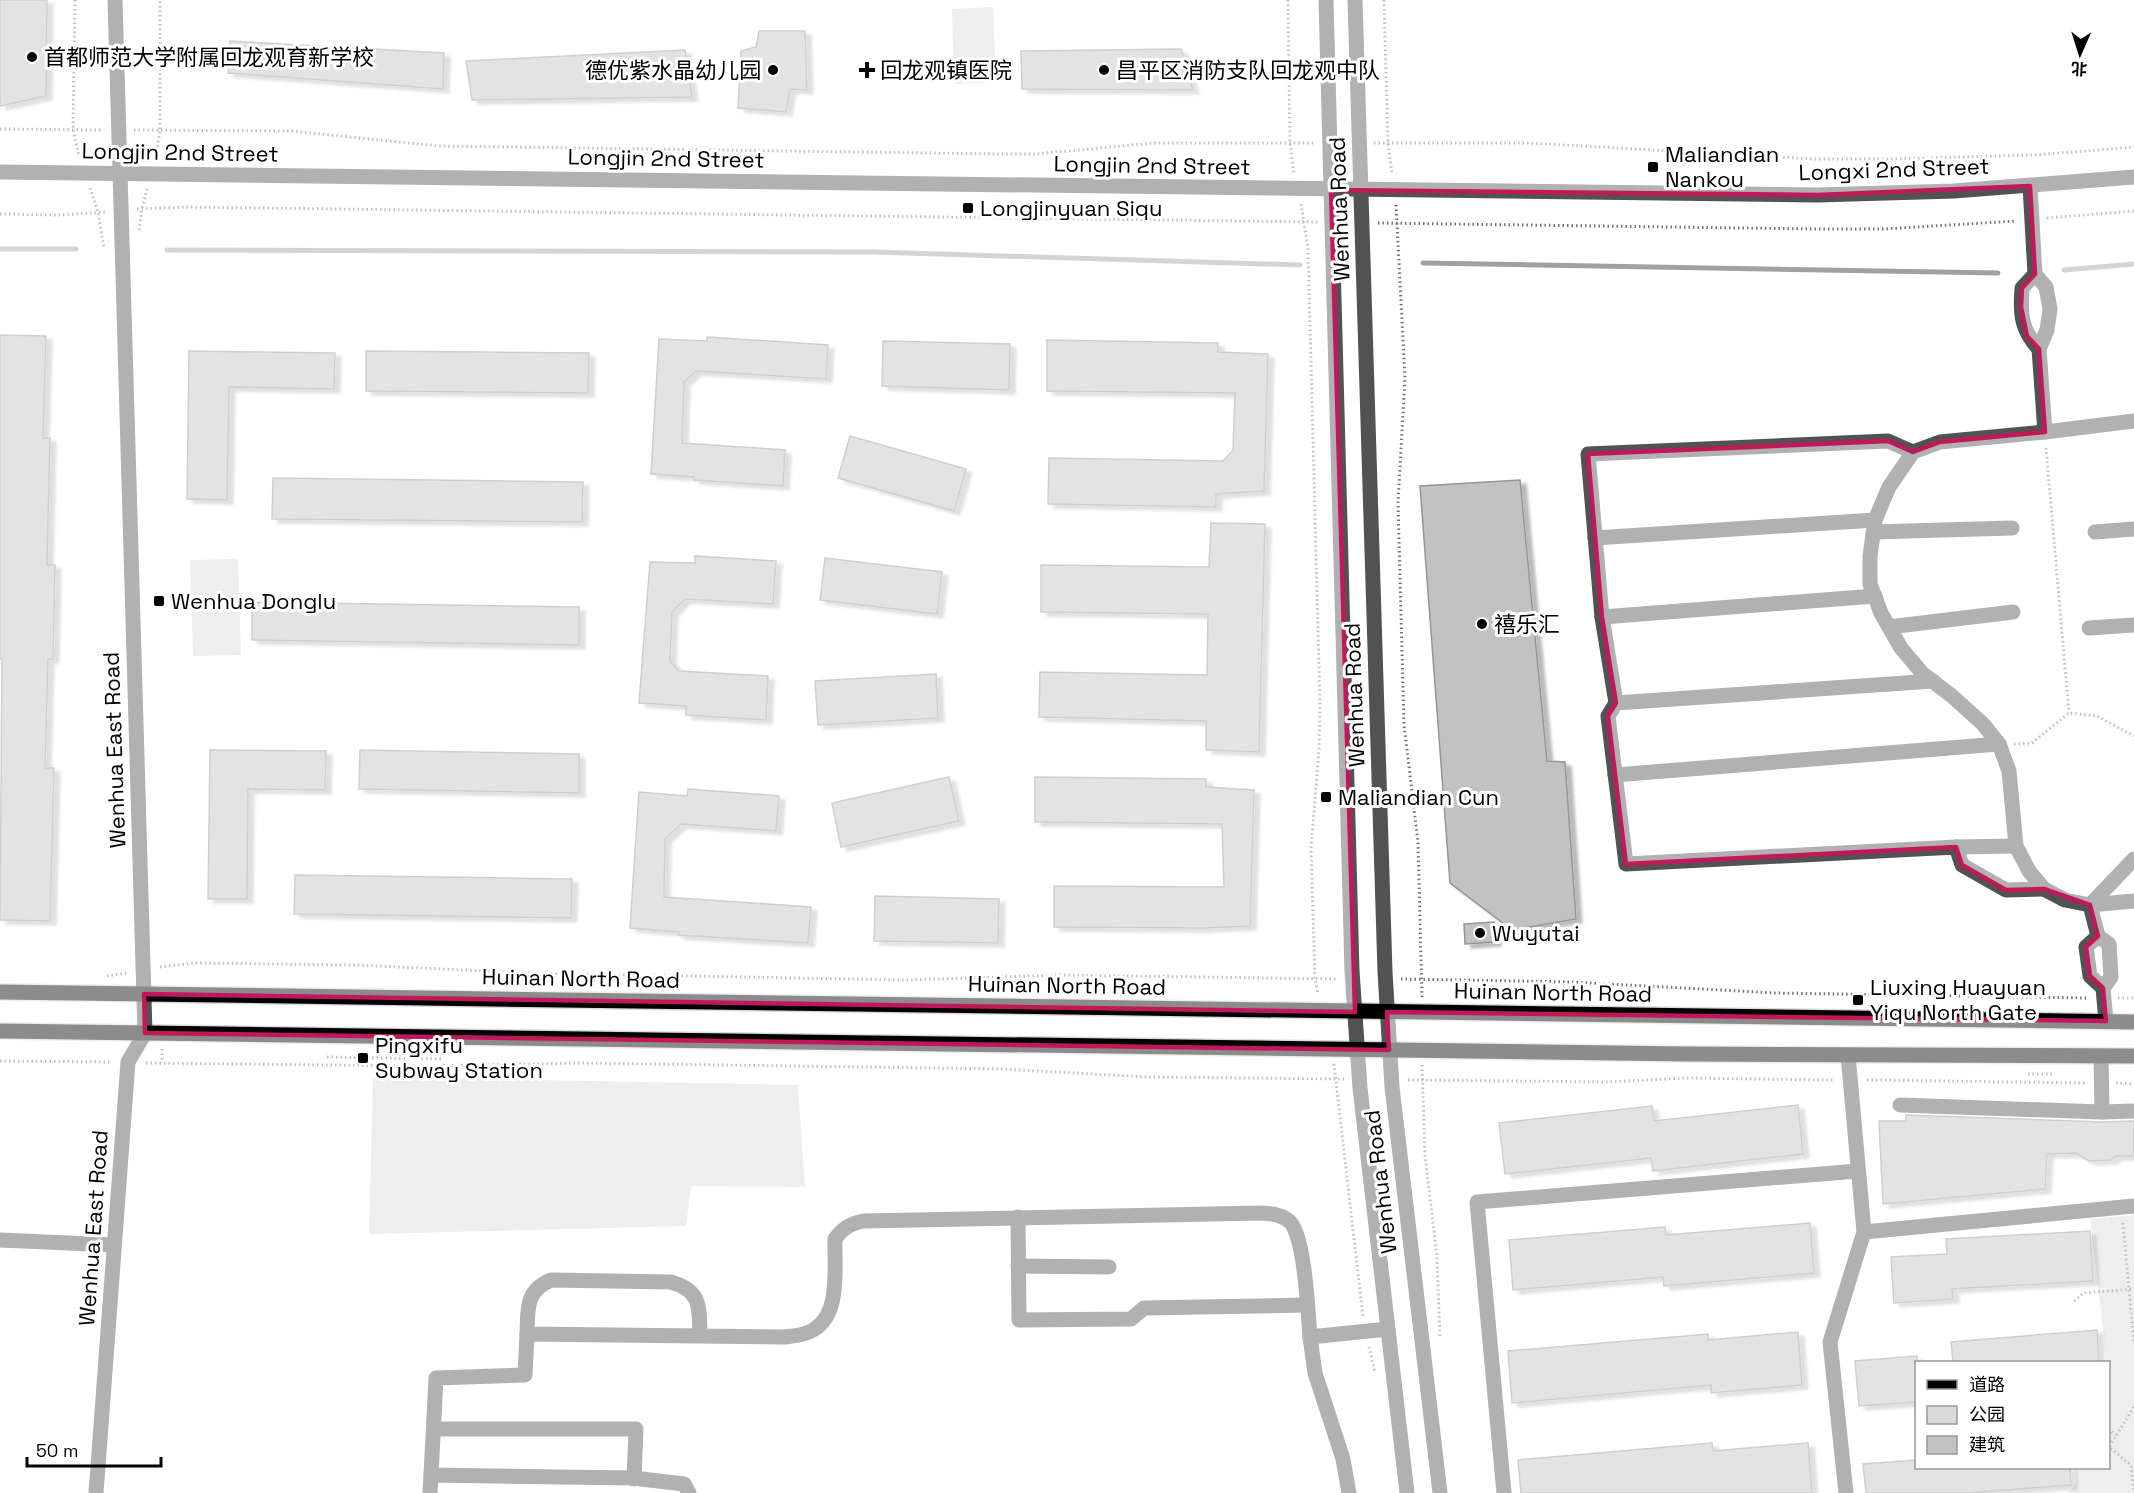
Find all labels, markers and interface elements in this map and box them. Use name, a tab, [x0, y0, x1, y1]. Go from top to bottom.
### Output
north arrow	[2050, 24, 2110, 84]
place label: 首都师范大学附属回龙观育新学校	[44, 43, 374, 71]
marker: 首都师范大学附属回龙观育新学校	[25, 50, 39, 64]
place label: 德优紫水晶幼儿园	[585, 56, 761, 84]
place label: 回龙观镇医院	[880, 56, 1012, 84]
place label: 昌平区消防支队回龙观中队	[1116, 56, 1380, 84]
text: 北	[2071, 58, 2088, 79]
marker: 回龙观镇医院	[858, 61, 876, 79]
marker: 德优紫水晶幼儿园	[766, 63, 780, 77]
marker: 昌平区消防支队回龙观中队	[1097, 63, 1111, 77]
street label: Longjin 2nd Street	[81, 136, 279, 168]
street label: Wenhua Road	[1322, 136, 1356, 282]
place label: Maliandian Nankou	[1665, 140, 1779, 193]
street label: Longjin 2nd Street	[567, 142, 765, 174]
street label: Longjin 2nd Street	[1053, 149, 1251, 181]
street label: Longxi 2nd Street	[1798, 152, 1990, 186]
marker: Maliandian Nankou	[1646, 160, 1660, 174]
place label: Longjinyuan Siqu	[980, 194, 1163, 222]
marker: Longjinyuan Siqu	[961, 201, 975, 215]
place label: Wenhua Donglu	[171, 587, 336, 615]
marker: Wenhua Donglu	[152, 594, 166, 608]
place label: 禧乐汇	[1494, 610, 1560, 638]
marker: 禧乐汇	[1475, 617, 1489, 631]
street label: Wenhua Road	[1337, 622, 1371, 768]
street label: Wenhua East Road	[97, 651, 131, 849]
place label: Maliandian Cun	[1338, 783, 1499, 811]
marker: Maliandian Cun	[1319, 790, 1333, 804]
place label: Wuyutai	[1492, 919, 1580, 947]
marker: Wuyutai	[1473, 926, 1487, 940]
street label: Huinan North Road	[482, 962, 680, 994]
street label: Huinan North Road	[968, 969, 1166, 1001]
place label: Liuxing Huayuan Yiqu North Gate	[1870, 973, 2046, 1026]
street label: Huinan North Road	[1454, 976, 1652, 1008]
marker: Liuxing Huayuan Yiqu North Gate	[1851, 993, 1865, 1007]
place label: Pingxifu Subway Station	[375, 1031, 543, 1084]
marker: Pingxifu Subway Station	[356, 1051, 370, 1065]
street label: Wenhua Road	[1357, 1109, 1403, 1255]
street label: Wenhua East Road	[72, 1129, 114, 1327]
legend	[1915, 1361, 2110, 1469]
text: 道路	[1969, 1373, 2005, 1396]
text: 公园	[1969, 1403, 2005, 1426]
scale bar	[27, 1430, 160, 1468]
text: 建筑	[1969, 1433, 2005, 1456]
text: 50 m	[36, 1439, 78, 1462]

